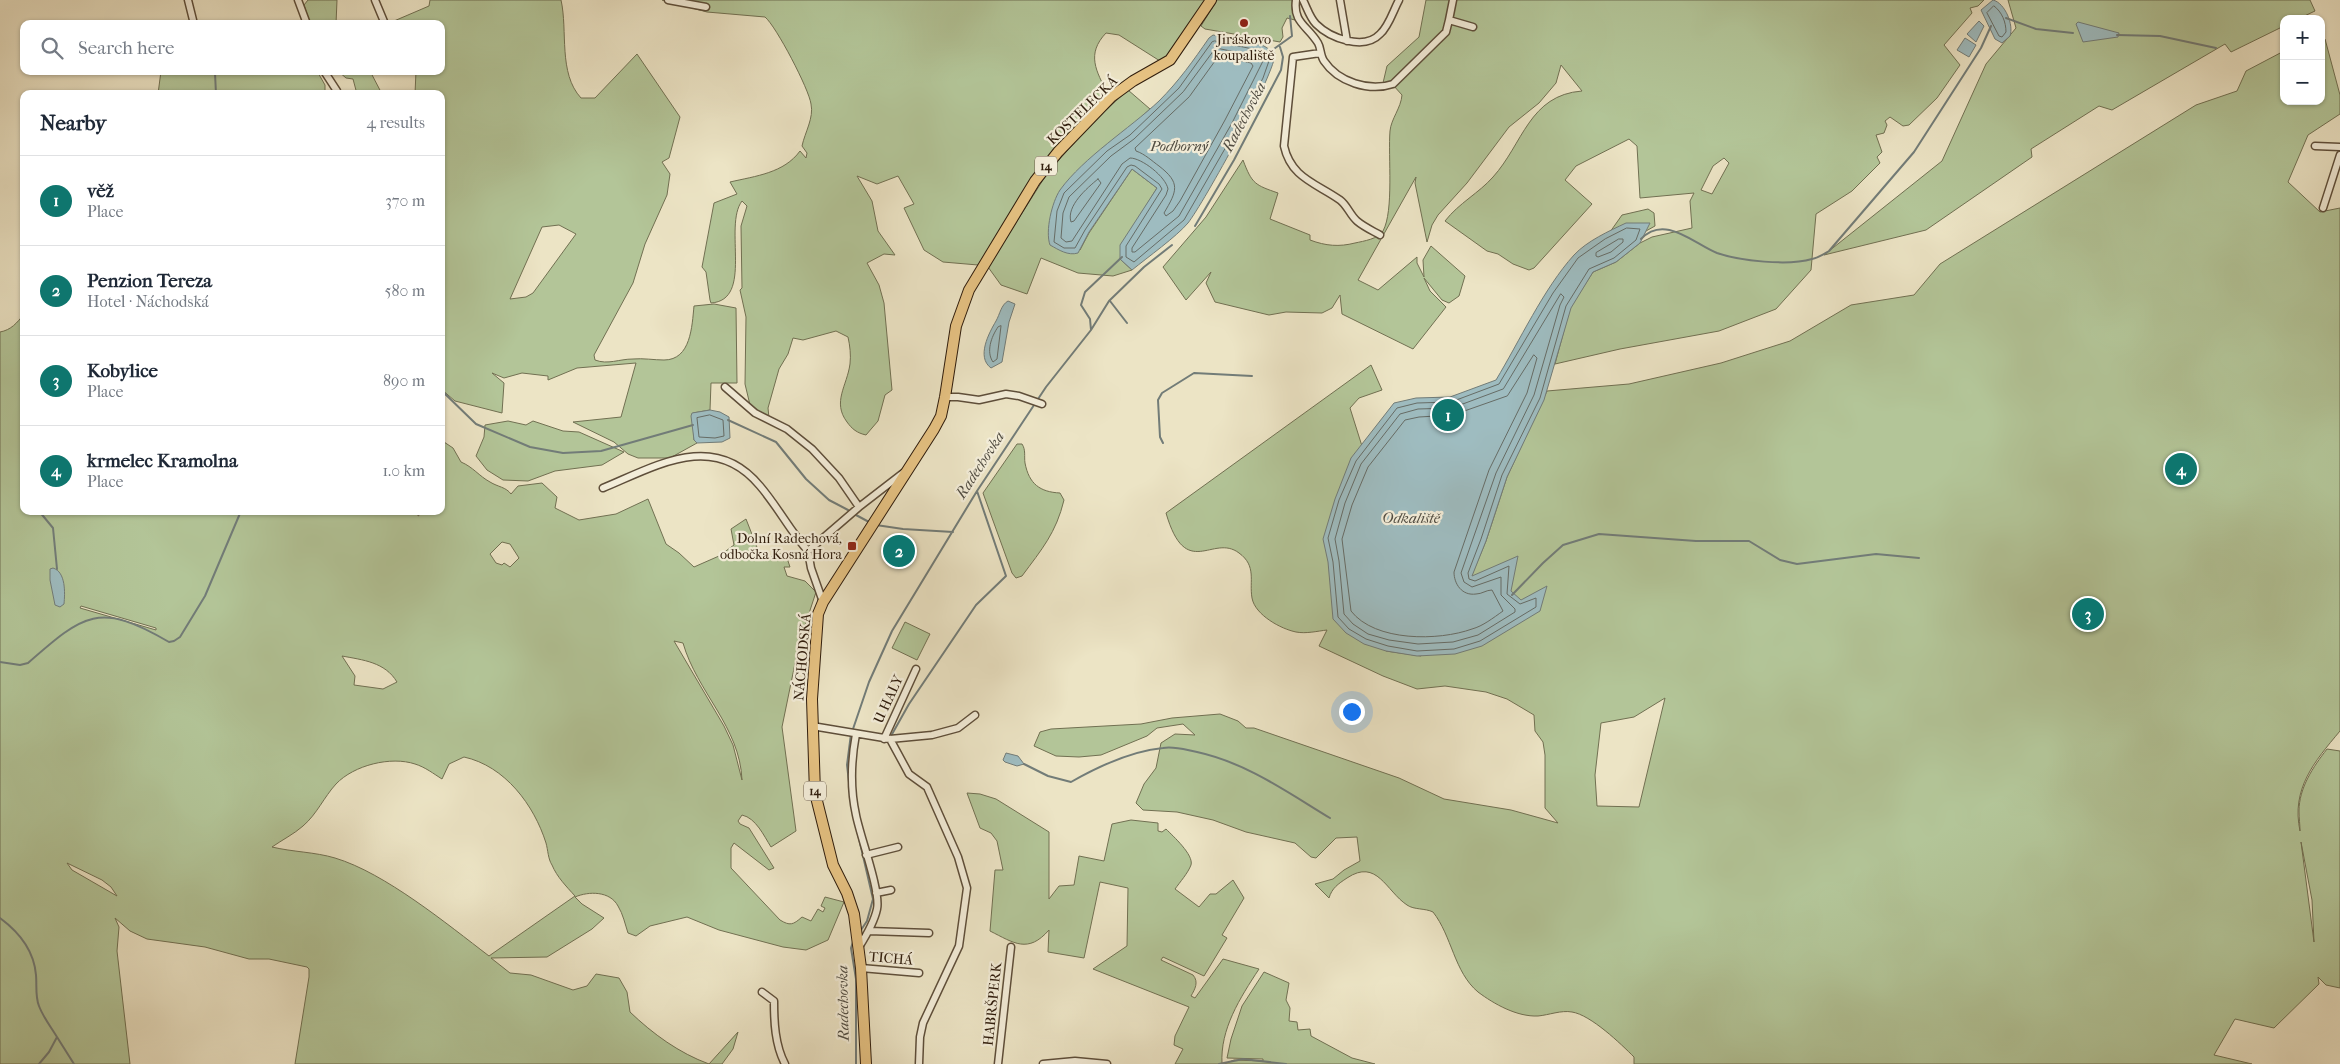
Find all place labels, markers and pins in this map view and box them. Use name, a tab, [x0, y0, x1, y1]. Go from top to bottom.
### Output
marker: Jiráskovo koupaliště	[1238, 17, 1250, 29]
place label: Jiráskovo koupaliště	[1213, 31, 1275, 64]
pin: 1	[1432, 396, 1464, 434]
pin: 4	[2165, 450, 2197, 488]
place label: Dolní Radechová, odbočka Kosná Hora	[720, 530, 843, 563]
pin: 2	[883, 532, 915, 570]
marker: Dolní Radechová, odbočka Kosná Hora	[846, 540, 858, 552]
pin: 3	[2072, 595, 2104, 633]

